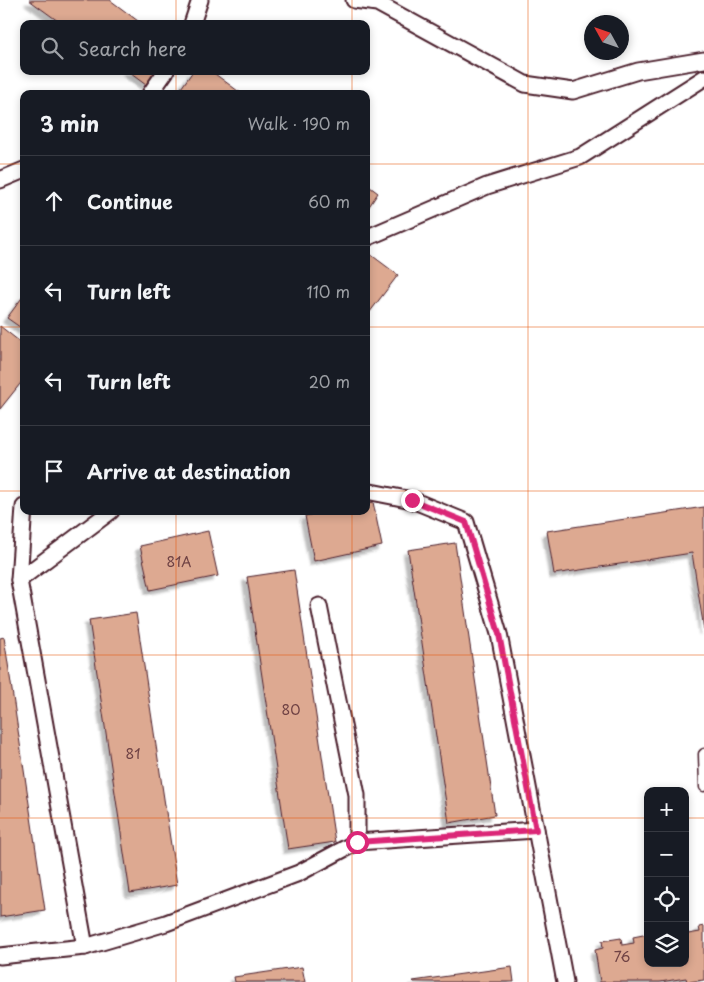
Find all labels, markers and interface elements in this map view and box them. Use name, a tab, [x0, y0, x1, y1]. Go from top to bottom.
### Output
north arrow	[584, 15, 629, 60]
search box	[20, 20, 370, 75]
icon: search	[38, 34, 66, 62]
text: Search here	[78, 34, 187, 62]
text: 3 min	[40, 107, 99, 139]
text: Walk · 190 m	[248, 111, 350, 135]
icon: ahead	[40, 187, 68, 215]
text: Continue	[87, 187, 173, 215]
text: 60 m	[308, 189, 350, 213]
icon: left	[40, 277, 68, 305]
text: Turn left	[87, 277, 171, 305]
text: 110 m	[307, 279, 350, 303]
icon: left	[40, 367, 68, 395]
text: Turn left	[87, 367, 171, 395]
text: 20 m	[309, 369, 350, 393]
icon: arrive	[40, 457, 68, 485]
text: Arrive at destination	[87, 457, 291, 485]
route end	[401, 489, 424, 512]
house number: 81A	[166, 551, 192, 572]
house number: 80	[282, 699, 300, 720]
house number: 81	[126, 743, 140, 764]
map controls	[644, 787, 689, 967]
button: +	[644, 787, 689, 832]
route start	[346, 831, 369, 854]
button: −	[644, 832, 689, 877]
button: locate	[644, 877, 689, 922]
button: layers	[644, 922, 689, 967]
house number: 76	[614, 946, 631, 967]

